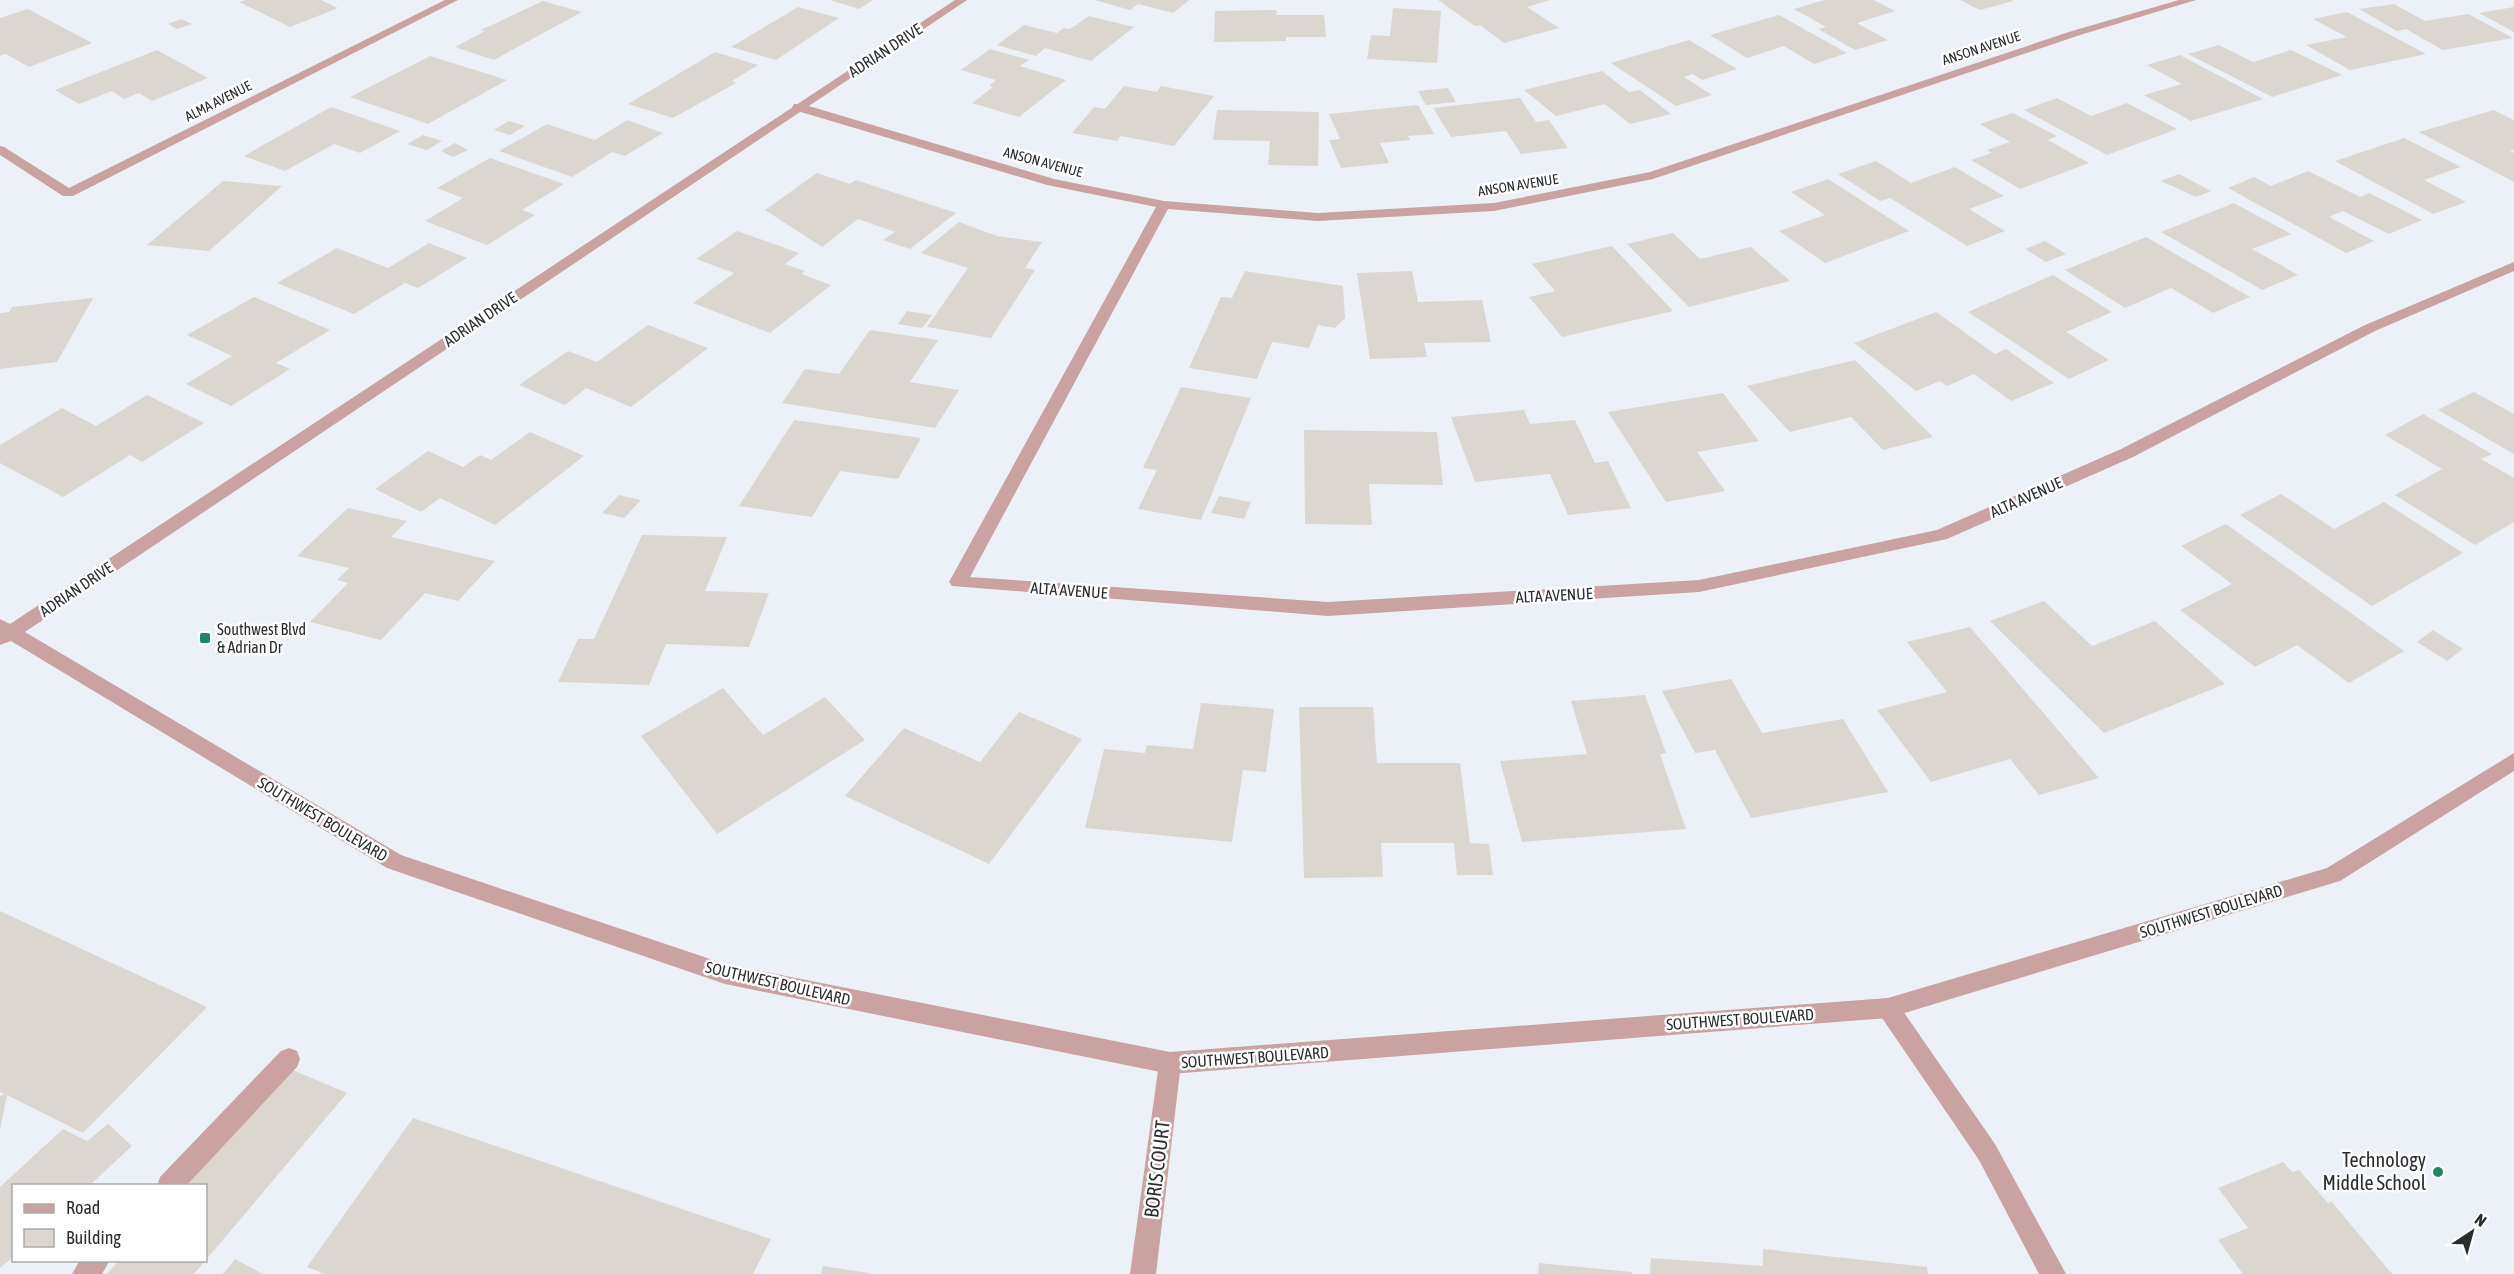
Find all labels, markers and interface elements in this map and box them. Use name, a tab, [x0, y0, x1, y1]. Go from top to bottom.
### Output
street label: ADRIAN DRIVE	[845, 19, 925, 80]
street label: ANSON AVENUE	[1940, 28, 2022, 68]
street label: ALMA AVENUE	[182, 77, 254, 125]
street label: ANSON AVENUE	[1002, 144, 1084, 180]
street label: ANSON AVENUE	[1477, 171, 1559, 199]
street label: ADRIAN DRIVE	[440, 288, 520, 350]
street label: ALTA AVENUE	[1987, 473, 2065, 521]
street label: ADRIAN DRIVE	[36, 558, 116, 620]
street label: ALTA AVENUE	[1030, 578, 1108, 602]
street label: ALTA AVENUE	[1515, 584, 1593, 606]
place label: Southwest Blvd & Adrian Dr	[217, 620, 306, 656]
marker: Southwest Blvd & Adrian Dr	[198, 631, 212, 645]
street label: SOUTHWEST BOULEVARD	[255, 773, 391, 865]
street label: SOUTHWEST BOULEVARD	[2138, 881, 2284, 941]
street label: SOUTHWEST BOULEVARD	[704, 958, 852, 1008]
street label: SOUTHWEST BOULEVARD	[1666, 1005, 1814, 1033]
street label: SOUTHWEST BOULEVARD	[1181, 1043, 1329, 1071]
street label: BORIS COURT	[1139, 1119, 1174, 1219]
place label: Technology Middle School	[2323, 1148, 2427, 1194]
marker: Technology Middle School	[2431, 1165, 2445, 1179]
legend	[12, 1184, 207, 1262]
text: Road	[66, 1197, 100, 1218]
north arrow	[2442, 1202, 2502, 1262]
text: N	[2472, 1210, 2490, 1230]
text: Building	[66, 1227, 121, 1248]

